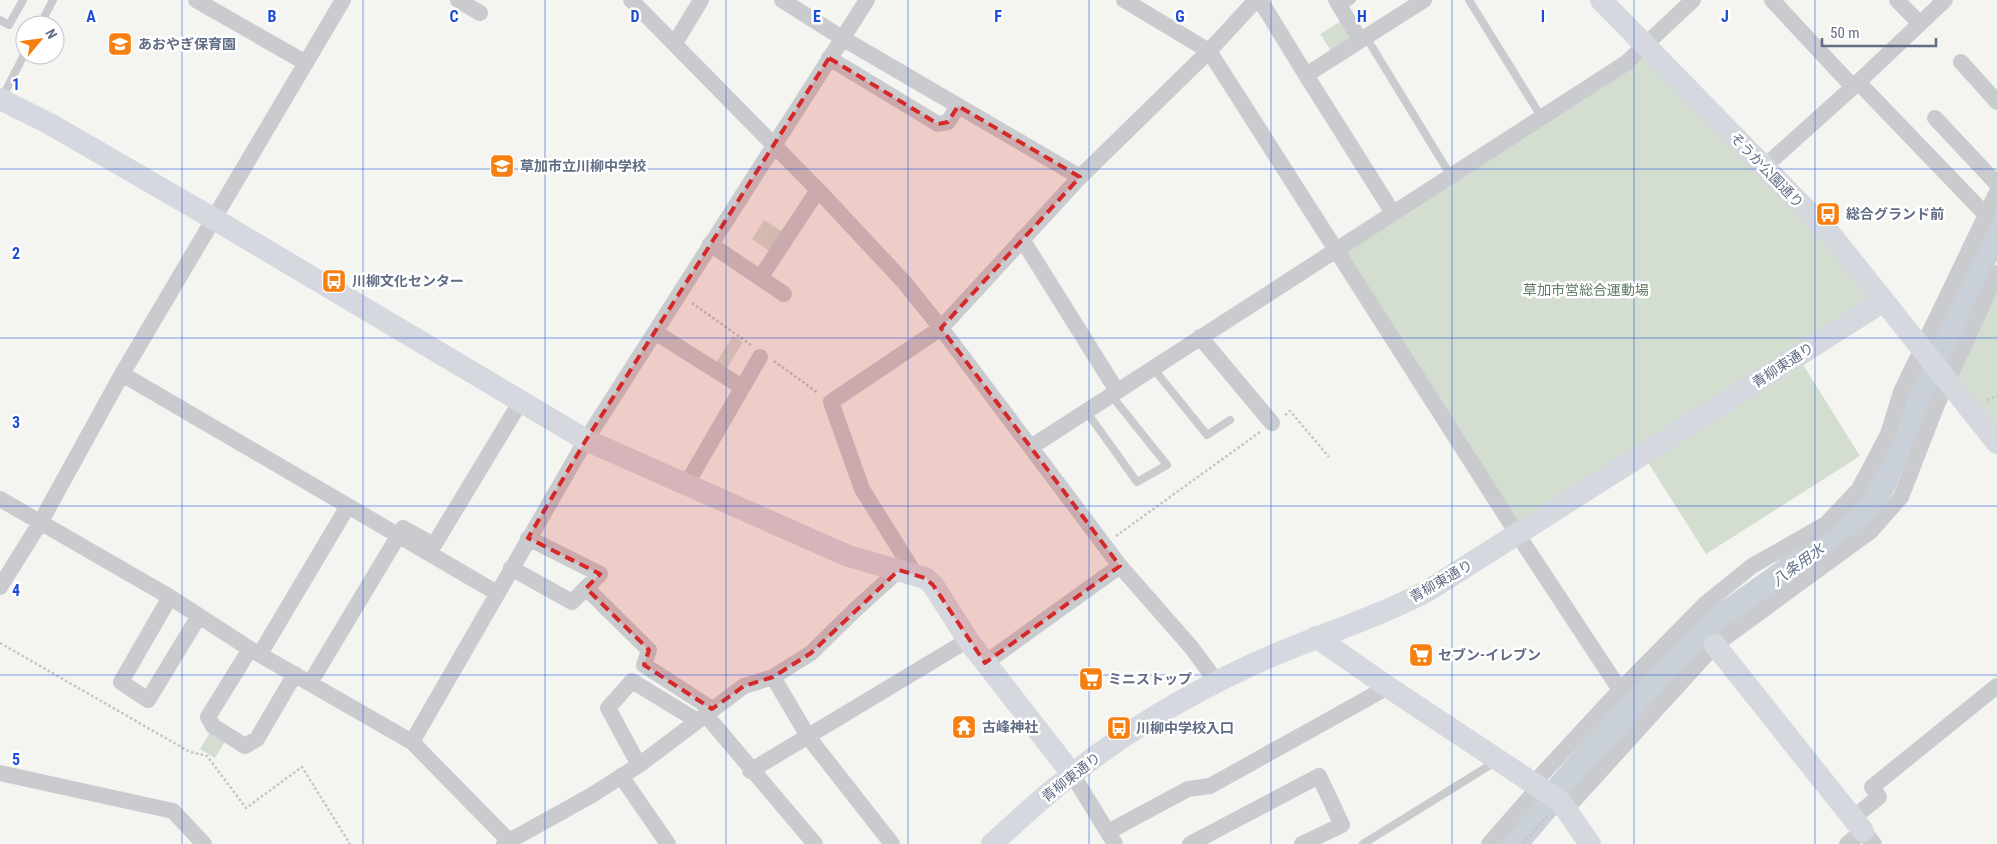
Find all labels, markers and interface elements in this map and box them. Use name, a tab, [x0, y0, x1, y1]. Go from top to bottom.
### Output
text: A	[86, 7, 96, 26]
text: B	[268, 7, 277, 26]
text: C	[449, 7, 459, 26]
text: D	[630, 7, 640, 26]
text: E	[813, 7, 821, 26]
text: F	[994, 7, 1002, 26]
text: G	[1175, 7, 1185, 26]
text: H	[1357, 7, 1367, 26]
text: I	[1541, 7, 1545, 26]
text: J	[1721, 7, 1729, 26]
north arrow	[15, 15, 65, 65]
scale bar	[1822, 15, 1936, 47]
text: 50 m	[1830, 24, 1860, 42]
text: N	[42, 26, 60, 41]
school or university icon: あおやぎ保育園	[107, 31, 133, 57]
place label: あおやぎ保育園	[138, 36, 236, 52]
text: 1	[12, 75, 20, 94]
street label: そうか公園通り	[1727, 129, 1807, 211]
school or university icon: 草加市立川柳中学校	[489, 153, 515, 179]
place label: 草加市立川柳中学校	[520, 158, 646, 174]
bus stop icon: 総合グランド前	[1815, 201, 1841, 227]
place label: 総合グランド前	[1846, 206, 1944, 222]
text: 2	[12, 244, 20, 263]
bus stop icon: 川柳文化センター	[321, 268, 347, 294]
place label: 川柳文化センター	[352, 273, 464, 289]
park label: 草加市営総合運動場	[1523, 282, 1649, 298]
street label: 青柳東通り	[1749, 339, 1817, 391]
text: 3	[12, 413, 20, 432]
water label: 八条用水	[1768, 539, 1829, 590]
street label: 青柳東通り	[1407, 557, 1475, 605]
text: 4	[12, 581, 20, 600]
supermarket icon: セブン-イレブン	[1408, 642, 1434, 668]
place label: セブン-イレブン	[1438, 647, 1541, 663]
supermarket icon: ミニストップ	[1078, 666, 1104, 692]
place label: ミニストップ	[1108, 671, 1192, 687]
temple icon: 古峰神社	[951, 714, 977, 740]
bus stop icon: 川柳中学校入口	[1106, 715, 1132, 741]
place label: 古峰神社	[982, 719, 1038, 735]
place label: 川柳中学校入口	[1136, 720, 1234, 736]
street label: 青柳東通り	[1038, 749, 1104, 805]
text: 5	[12, 750, 20, 769]

